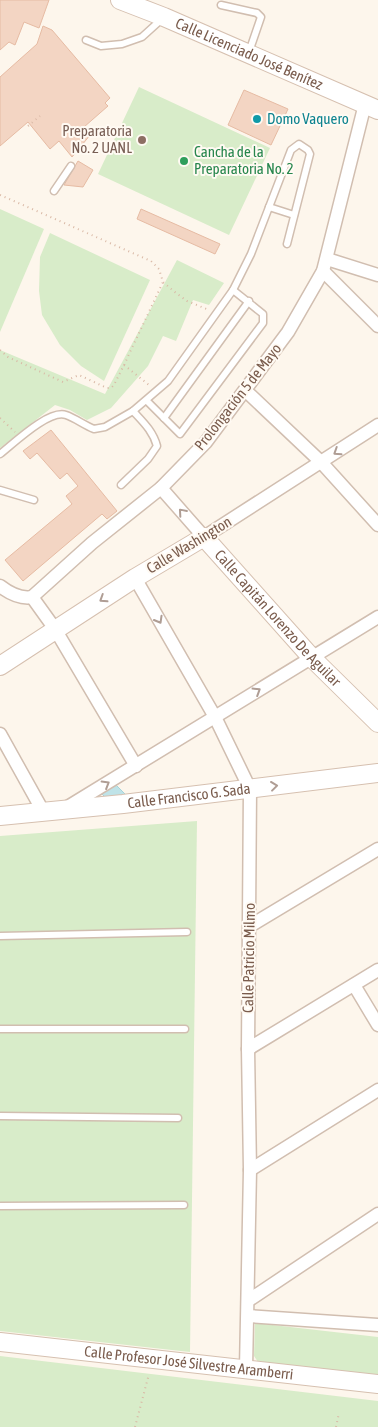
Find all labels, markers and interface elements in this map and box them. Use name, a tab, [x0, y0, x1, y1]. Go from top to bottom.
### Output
street label: Calle Licenciado José Benítez	[173, 14, 326, 93]
place label: Domo Vaquero	[267, 110, 349, 127]
marker: Domo Vaquero	[251, 113, 263, 125]
place label: Preparatoria No. 2 UANL	[62, 122, 132, 156]
marker: Preparatoria No. 2 UANL	[136, 134, 148, 146]
place label: Cancha de la Preparatoria No. 2	[194, 143, 294, 177]
marker: Cancha de la Preparatoria No. 2	[178, 155, 190, 167]
street label: Prolongación 5 de Mayo	[191, 340, 285, 453]
one-way arrow	[333, 445, 342, 455]
one-way arrow	[179, 509, 188, 518]
street label: Calle Washington	[143, 513, 234, 577]
street label: Calle Capitán Lorenzo De Aguilar	[212, 546, 345, 690]
one-way arrow	[99, 592, 108, 602]
one-way arrow	[153, 614, 163, 623]
one-way arrow	[251, 688, 260, 698]
street label: Calle Francisco G. Sada	[126, 780, 251, 811]
one-way arrow	[100, 781, 109, 791]
one-way arrow	[271, 781, 279, 792]
street label: Calle Patricio Milmo	[239, 903, 258, 1013]
street label: Calle Profesor José Silvestre Aramberri	[84, 1342, 294, 1383]

